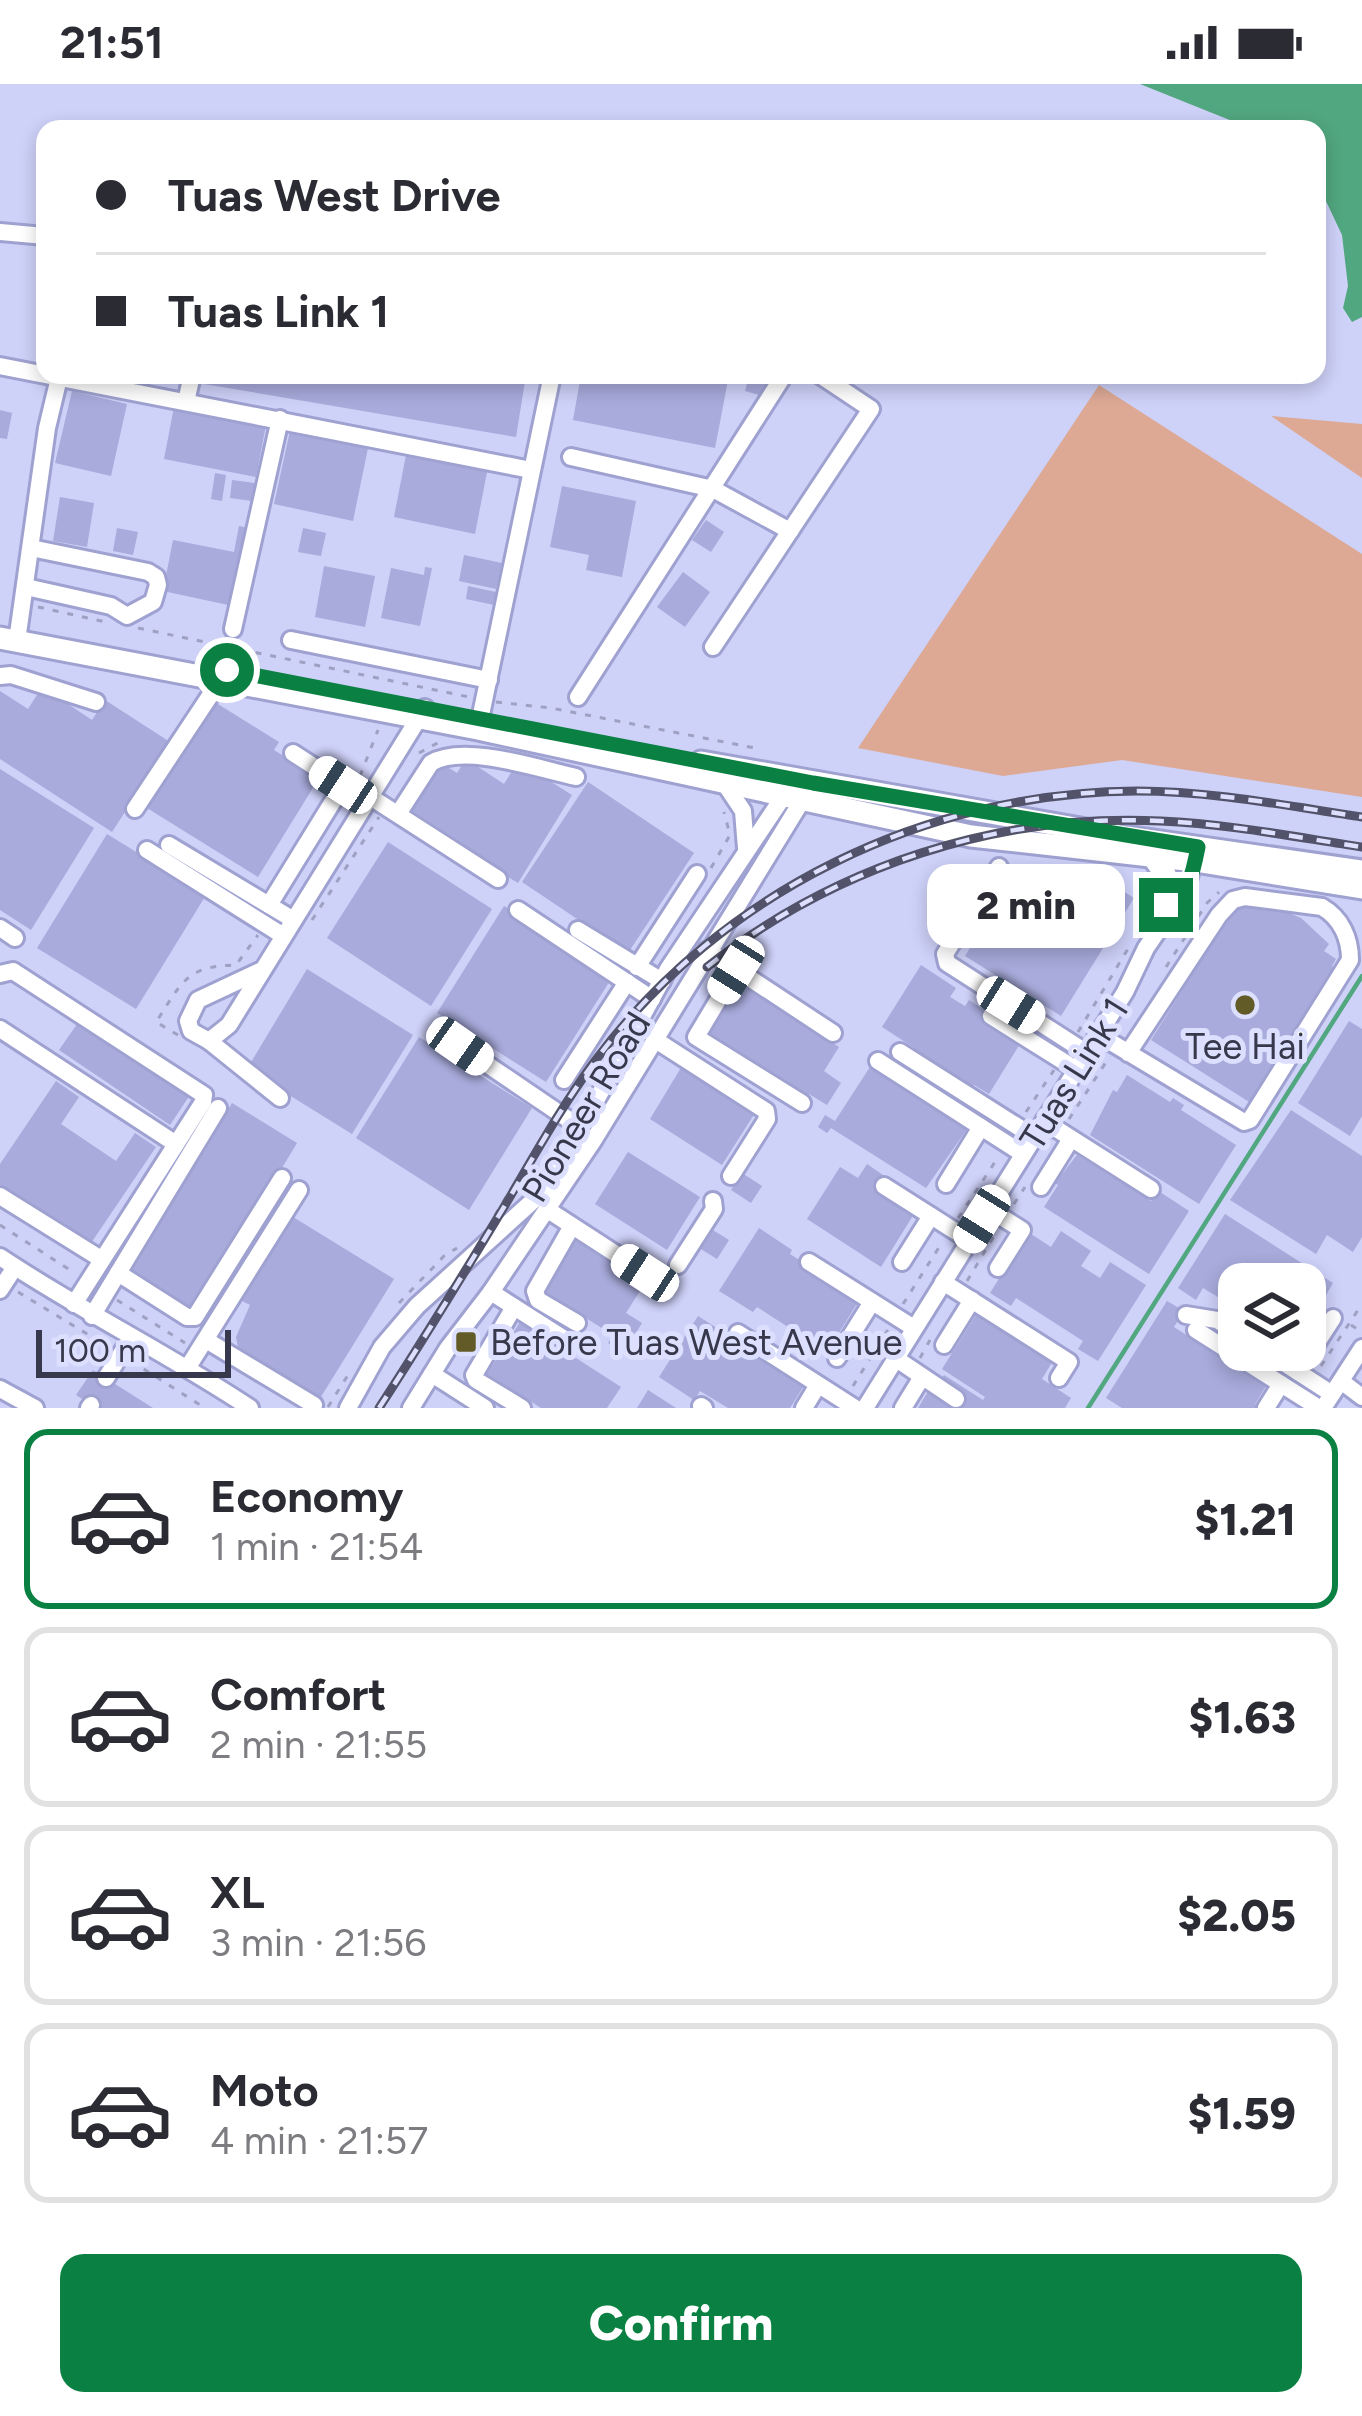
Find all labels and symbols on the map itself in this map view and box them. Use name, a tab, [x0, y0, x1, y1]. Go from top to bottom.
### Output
route start	[200, 643, 254, 697]
car	[303, 750, 383, 820]
callout: 2 min	[926, 863, 1124, 947]
route end	[1139, 878, 1193, 932]
car	[702, 930, 770, 1010]
car	[971, 971, 1051, 1039]
street label: Tuas Link 1	[1011, 990, 1137, 1158]
marker: Tee Hai	[1232, 992, 1258, 1018]
street label: Pioneer Road	[513, 1004, 659, 1210]
car	[420, 1011, 500, 1081]
place label: Tee Hai	[1185, 1025, 1305, 1068]
car	[948, 1179, 1016, 1259]
car	[605, 1238, 685, 1308]
place label: Before Tuas West Avenue	[490, 1321, 903, 1364]
scale bar	[36, 1324, 231, 1377]
marker: Before Tuas West Avenue	[453, 1329, 479, 1355]

